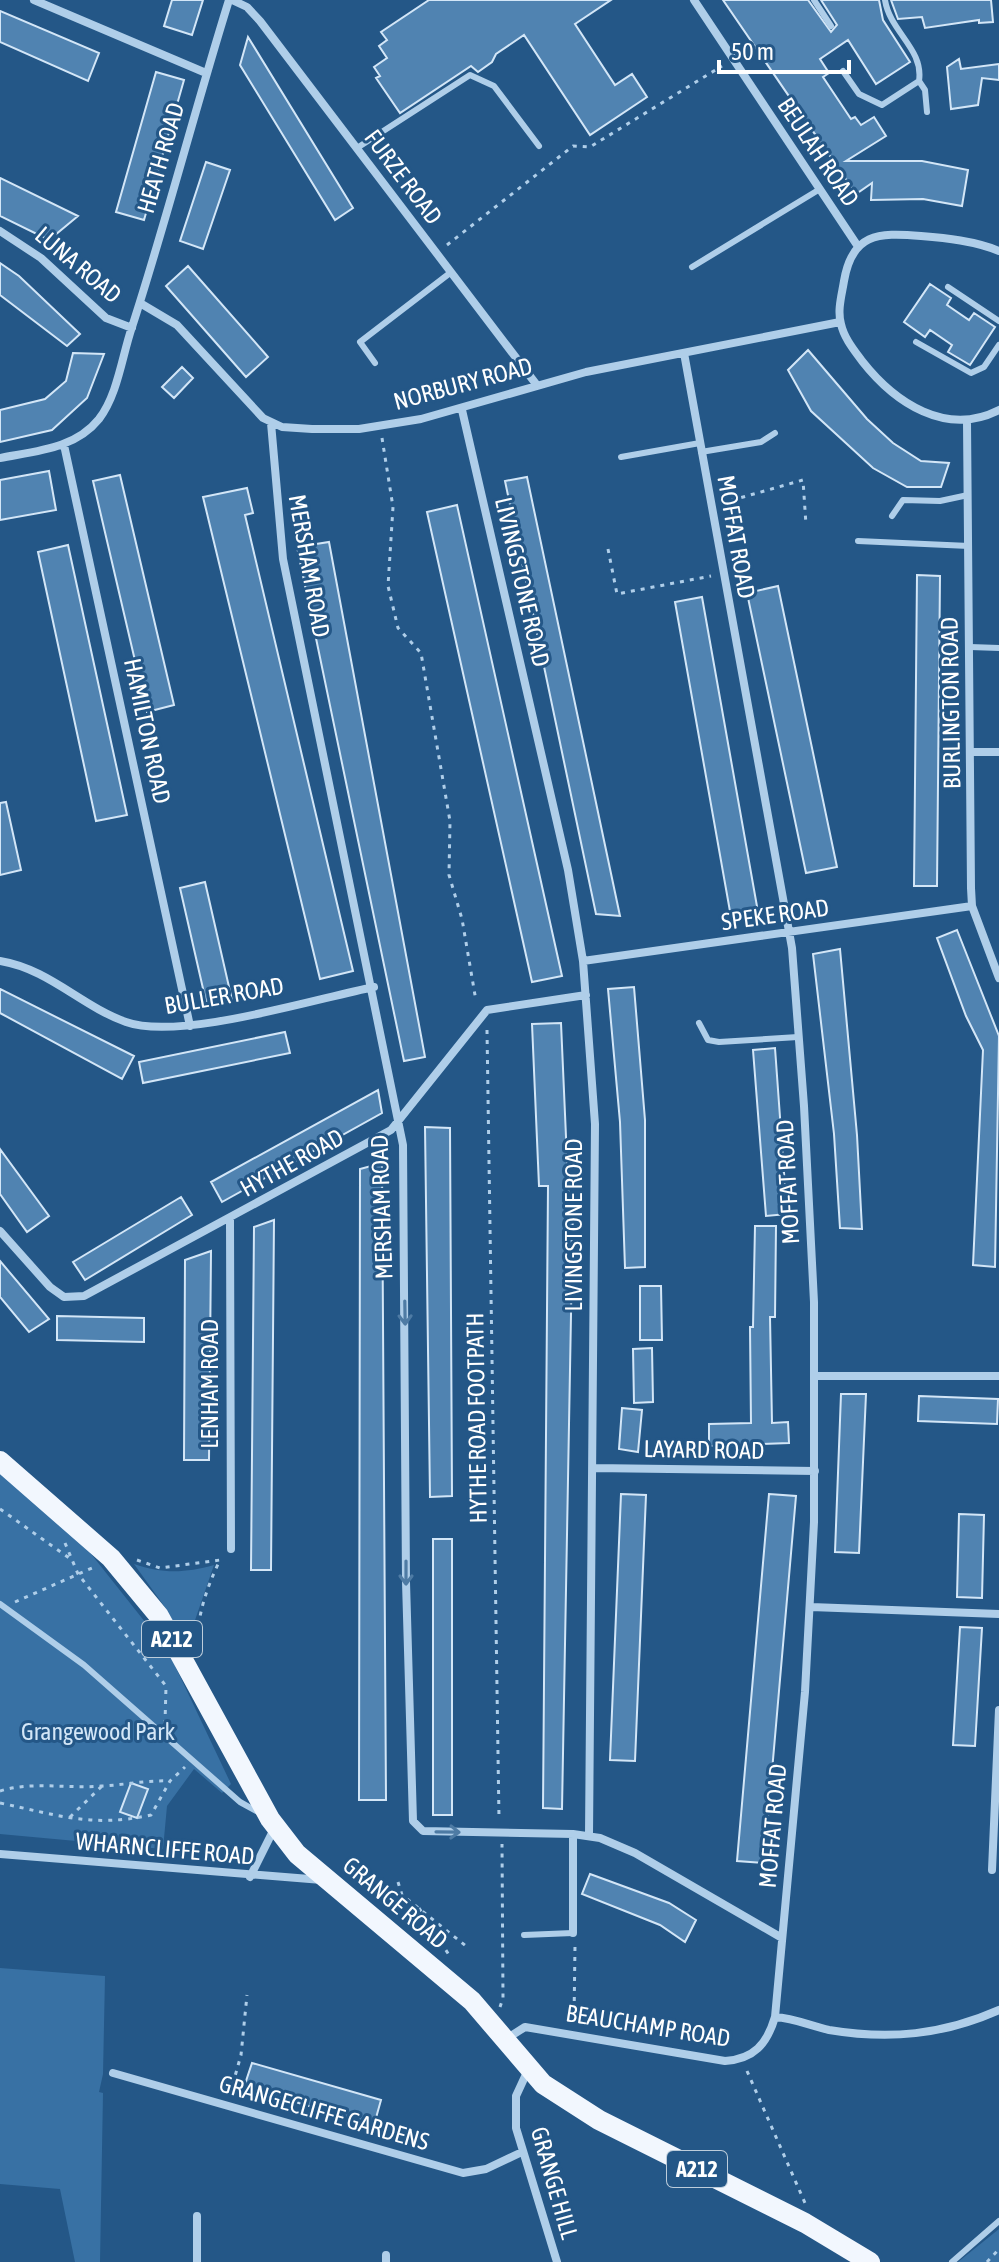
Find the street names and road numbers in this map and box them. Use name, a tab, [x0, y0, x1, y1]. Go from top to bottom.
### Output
street label: BEULAH ROAD	[772, 92, 865, 211]
street label: HEATH ROAD	[132, 99, 189, 216]
street label: FURZE ROAD	[359, 124, 448, 229]
street label: LUNA ROAD	[30, 221, 127, 308]
street label: NORBURY ROAD	[391, 352, 535, 415]
street label: MOFFAT ROAD	[712, 473, 761, 601]
street label: MERSHAM ROAD	[284, 492, 335, 639]
street label: LIVINGSTONE ROAD	[490, 495, 555, 669]
street label: BURLINGTON ROAD	[935, 617, 966, 789]
street label: HAMILTON ROAD	[119, 656, 176, 806]
street label: SPEKE ROAD	[719, 894, 830, 935]
street label: BULLER ROAD	[162, 972, 286, 1019]
street label: MOFFAT ROAD	[771, 1119, 804, 1245]
street label: HYTHE ROAD	[236, 1123, 348, 1202]
street label: MERSHAM ROAD	[365, 1134, 398, 1280]
street label: LIVINGSTONE ROAD	[560, 1139, 587, 1311]
street label: HYTHE ROAD FOOTPATH	[461, 1312, 492, 1524]
street label: LENHAM ROAD	[196, 1319, 223, 1449]
street label: LAYARD ROAD	[643, 1435, 765, 1464]
road number: A212	[142, 1621, 202, 1657]
street label: MOFFAT ROAD	[754, 1763, 791, 1889]
street label: WHARNCLIFFE ROAD	[75, 1827, 256, 1870]
street label: GRANGE ROAD	[338, 1851, 453, 1954]
street label: BEAUCHAMP ROAD	[564, 1999, 732, 2052]
street label: GRANGECLIFFE GARDENS	[216, 2070, 432, 2155]
street label: GRANGE HILL	[526, 2124, 584, 2243]
road number: A212	[667, 2151, 727, 2187]

